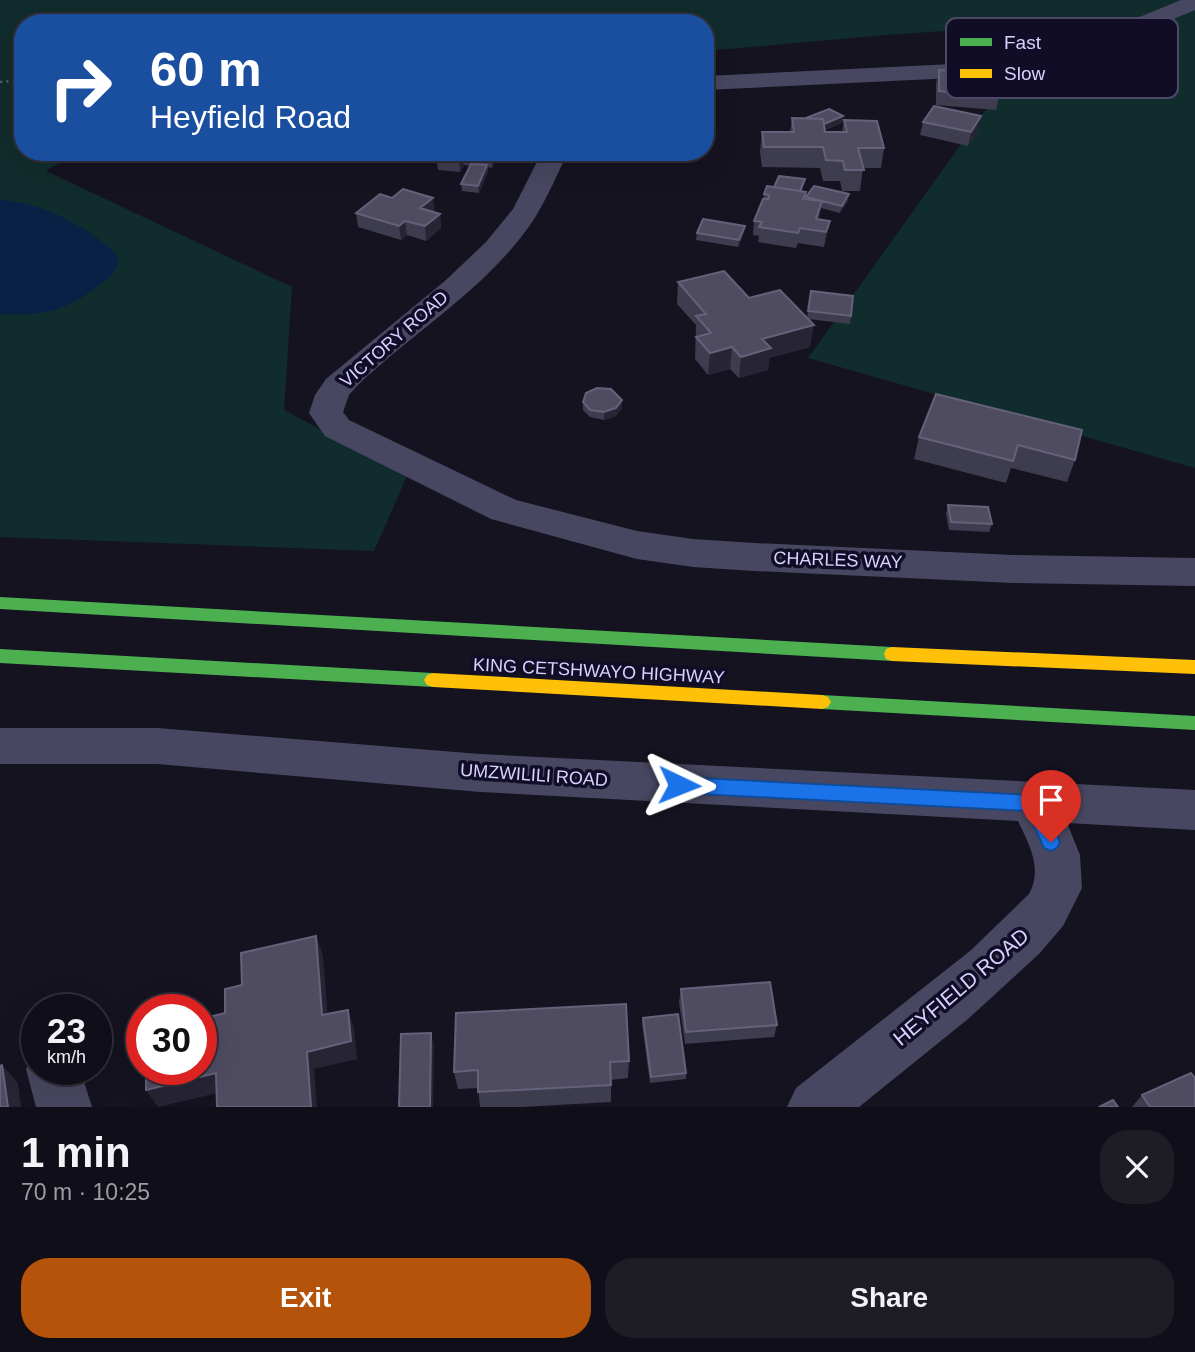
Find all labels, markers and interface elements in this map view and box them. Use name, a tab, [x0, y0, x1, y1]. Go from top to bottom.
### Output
legend	[946, 18, 1178, 98]
text: Fast	[1004, 32, 1042, 53]
icon: right	[35, 42, 126, 133]
text: 60 m	[150, 42, 262, 96]
text: Slow	[1004, 63, 1045, 84]
text: Heyfield Road	[150, 99, 351, 135]
street label: VICTORY ROAD	[336, 287, 452, 391]
street label: CHARLES WAY	[773, 548, 903, 572]
street label: KING CETSHWAYO HIGHWAY	[473, 654, 725, 688]
position arrow	[642, 748, 716, 822]
street label: UMZWILILI ROAD	[459, 760, 609, 790]
pin	[1021, 770, 1081, 842]
icon: arrive	[1032, 781, 1070, 819]
street label: HEYFIELD ROAD	[888, 923, 1033, 1050]
speed limit sign: 30	[126, 994, 217, 1085]
text: 23	[47, 1011, 86, 1050]
text: km/h	[47, 1047, 86, 1067]
text: 1 min	[21, 1129, 131, 1176]
button: close	[1100, 1130, 1174, 1204]
text: 70 m · 10:25	[21, 1179, 150, 1205]
button: Exit	[21, 1258, 591, 1338]
button: Share	[605, 1258, 1174, 1338]

